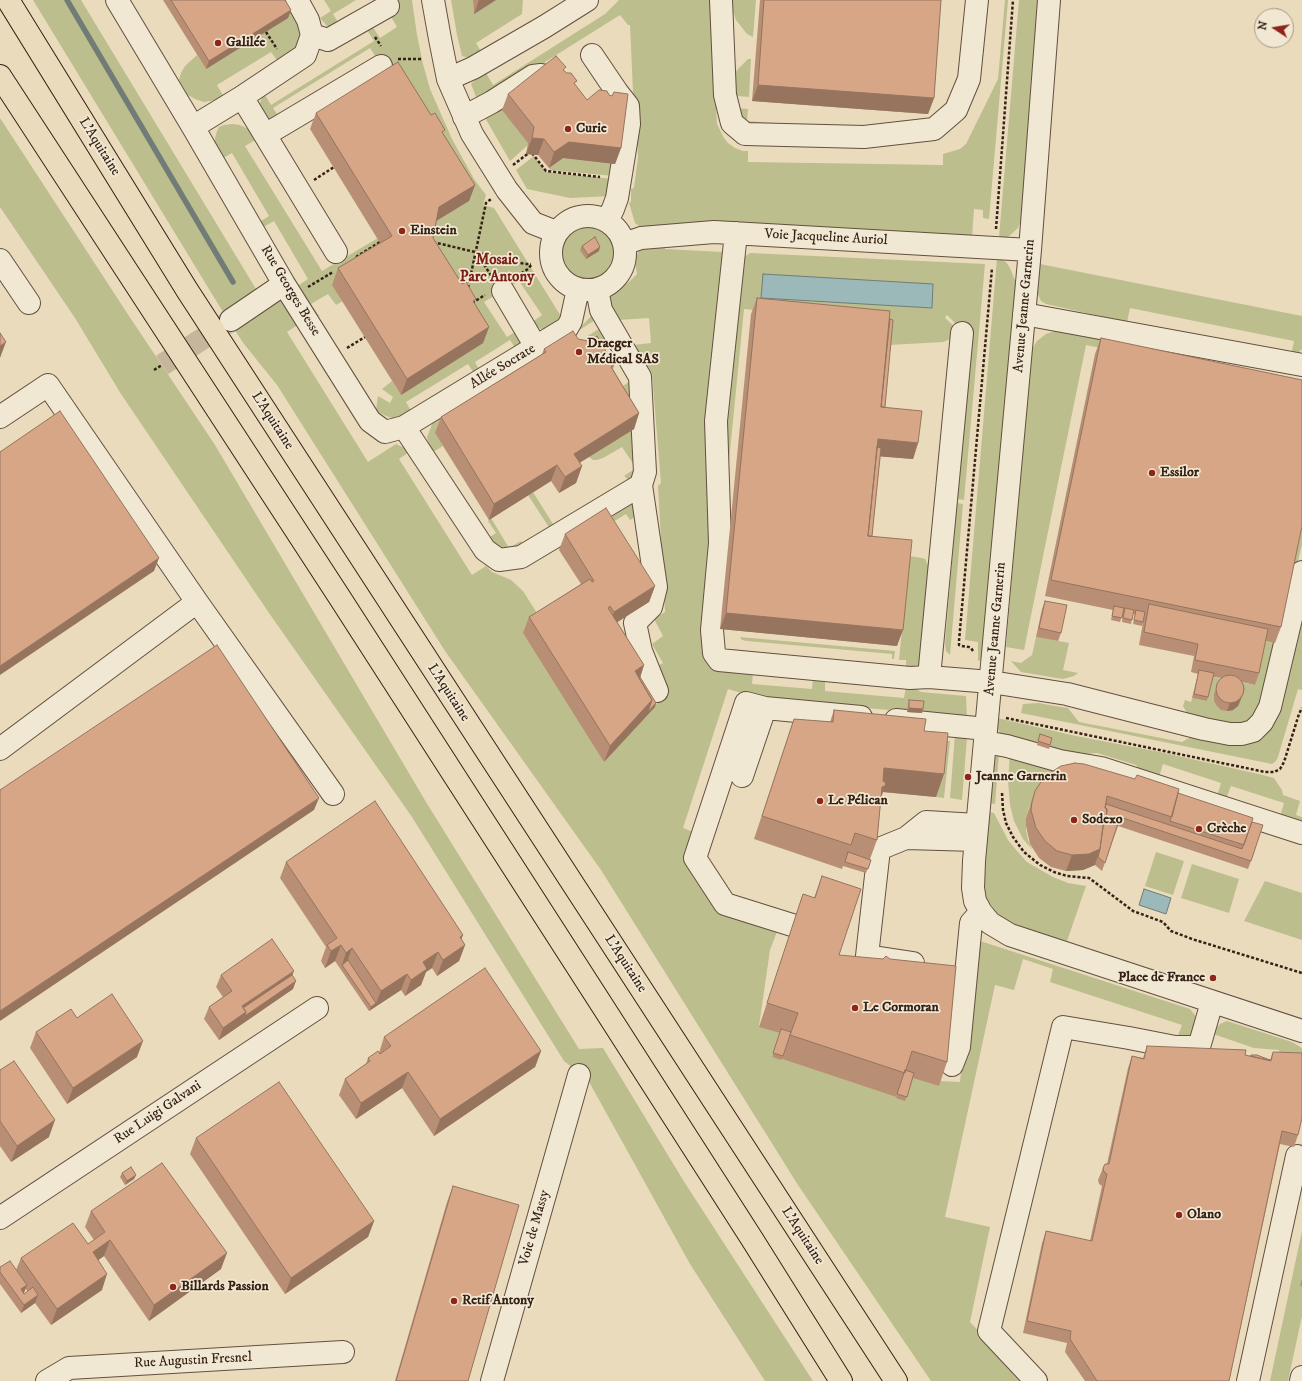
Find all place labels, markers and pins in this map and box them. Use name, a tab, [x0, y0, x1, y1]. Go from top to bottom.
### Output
place label: Galilée	[226, 35, 265, 51]
marker: Galilée	[213, 38, 223, 48]
place label: Curie	[576, 121, 607, 137]
marker: Curie	[563, 124, 573, 134]
place label: Einstein	[410, 223, 457, 239]
marker: Einstein	[397, 226, 407, 236]
place label: Draeger Médical SAS	[587, 336, 659, 368]
marker: Draeger Médical SAS	[574, 347, 584, 357]
place label: Essilor	[1160, 465, 1199, 481]
marker: Essilor	[1147, 468, 1157, 478]
place label: Jeanne Garnerin	[976, 769, 1067, 785]
marker: Jeanne Garnerin	[963, 772, 973, 782]
place label: Le Pélican	[828, 793, 888, 809]
marker: Le Pélican	[815, 796, 825, 806]
place label: Sodexo	[1082, 812, 1123, 828]
marker: Sodexo	[1069, 815, 1079, 825]
place label: Crèche	[1207, 821, 1246, 837]
marker: Crèche	[1194, 824, 1204, 834]
place label: Place de France	[1118, 970, 1205, 986]
marker: Place de France	[1208, 973, 1218, 983]
place label: Le Cormoran	[863, 1000, 939, 1016]
marker: Le Cormoran	[850, 1003, 860, 1013]
place label: Olano	[1187, 1207, 1221, 1223]
marker: Olano	[1174, 1210, 1184, 1220]
place label: Billards Passion	[181, 1279, 269, 1295]
marker: Billards Passion	[168, 1282, 178, 1292]
place label: Retif Antony	[462, 1293, 534, 1309]
marker: Retif Antony	[449, 1296, 459, 1306]

